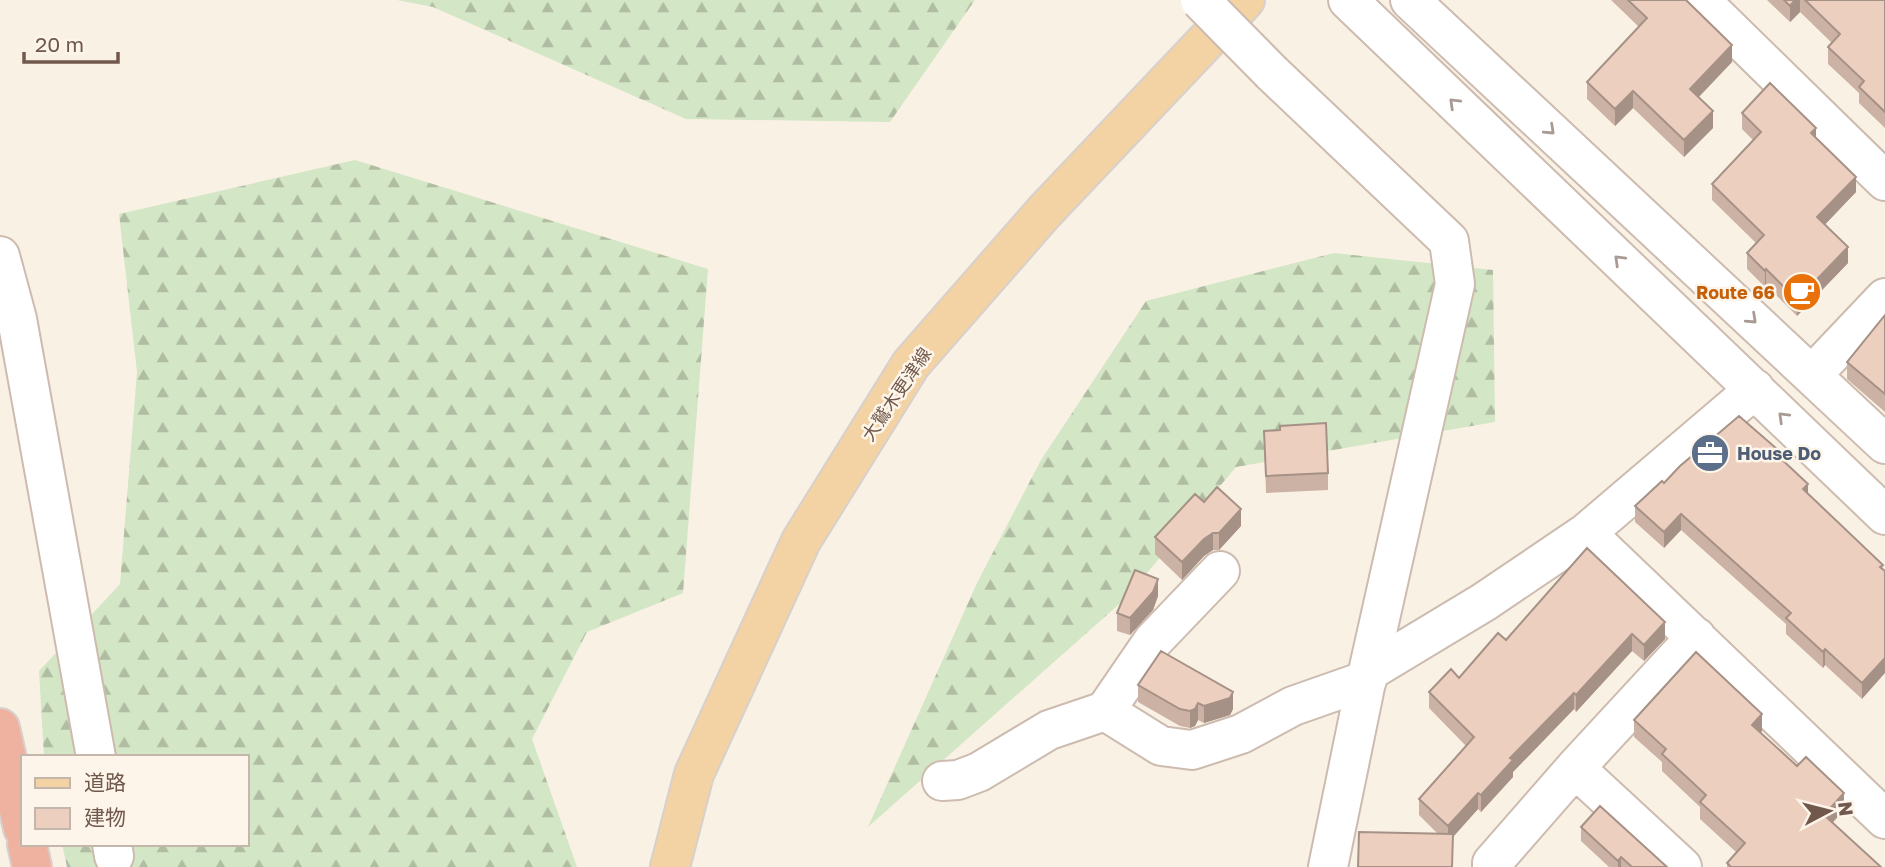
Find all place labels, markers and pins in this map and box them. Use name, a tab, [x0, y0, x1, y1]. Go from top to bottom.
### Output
cafe icon: Route 66	[1781, 271, 1823, 313]
place label: Route 66	[1696, 281, 1775, 303]
office icon: House Do	[1689, 432, 1731, 474]
place label: House Do	[1737, 442, 1821, 464]

